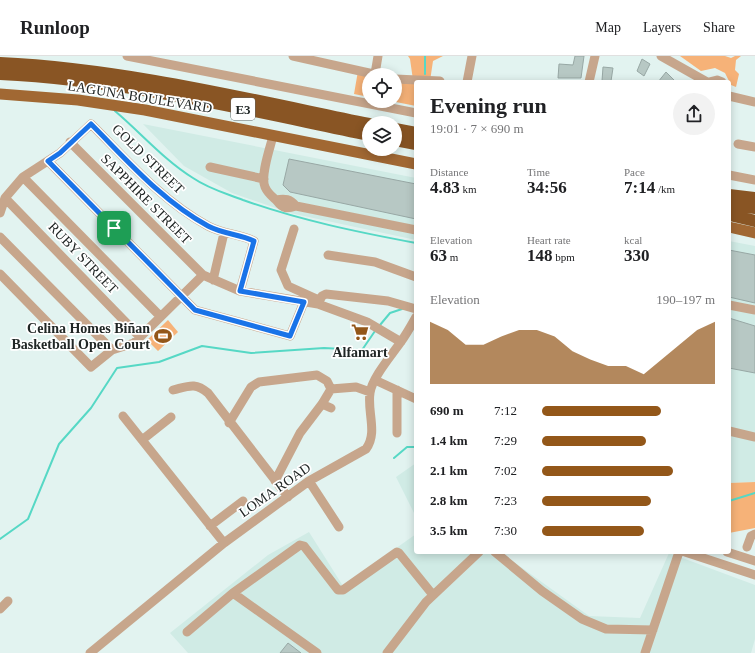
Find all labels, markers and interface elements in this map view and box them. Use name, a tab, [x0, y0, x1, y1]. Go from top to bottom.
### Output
text: Runloop	[20, 17, 90, 38]
text: Map	[595, 20, 621, 35]
text: Layers	[643, 20, 681, 35]
text: Share	[703, 20, 735, 35]
map controls	[362, 68, 402, 156]
button: locate	[362, 68, 402, 108]
street label: LAGUNA BOULEVARD	[67, 78, 213, 116]
text: Evening run	[430, 93, 547, 118]
button: share	[673, 93, 715, 135]
road number: E3	[231, 98, 255, 120]
button: layers	[362, 116, 402, 156]
street label: GOLD STREET	[109, 121, 187, 197]
text: 19:01 · 7 × 690 m	[430, 121, 524, 136]
street label: SAPPHIRE STREET	[98, 151, 194, 247]
text: Distance	[430, 166, 468, 178]
text: Time	[527, 166, 550, 178]
text: Pace	[624, 166, 645, 178]
text: 4.83	[430, 178, 460, 197]
text: 34:56	[527, 178, 567, 197]
text: 7:14	[624, 178, 655, 197]
text: km	[460, 183, 477, 195]
text: /km	[655, 183, 675, 195]
pin	[97, 211, 131, 245]
icon: arrive	[103, 217, 125, 239]
street label: RUBY STREET	[45, 219, 121, 297]
text: Elevation	[430, 234, 472, 246]
text: Heart rate	[527, 234, 571, 246]
text: kcal	[624, 234, 642, 246]
text: 63	[430, 246, 447, 265]
text: 148	[527, 246, 553, 265]
text: 330	[624, 246, 650, 265]
text: m	[447, 251, 458, 263]
text: bpm	[553, 251, 575, 263]
text: Elevation	[430, 292, 480, 307]
text: 190–197 m	[656, 292, 715, 307]
place label: Celina Homes Biñan Basketball Open Court	[12, 321, 150, 352]
supermarket icon: Alfamart	[350, 322, 370, 342]
sports icon: Celina Homes Biñan Basketball Open Court	[153, 326, 173, 346]
place label: Alfamart	[332, 345, 388, 360]
text: 690 m	[430, 403, 464, 418]
text: 7:12	[494, 403, 517, 418]
text: 1.4 km	[430, 433, 468, 448]
text: 7:29	[494, 433, 517, 448]
street label: LOMA ROAD	[236, 460, 314, 520]
text: 2.1 km	[430, 463, 468, 478]
text: 7:02	[494, 463, 517, 478]
text: 2.8 km	[430, 493, 468, 508]
text: 7:23	[494, 493, 517, 508]
text: 3.5 km	[430, 523, 468, 538]
text: 7:30	[494, 523, 517, 538]

